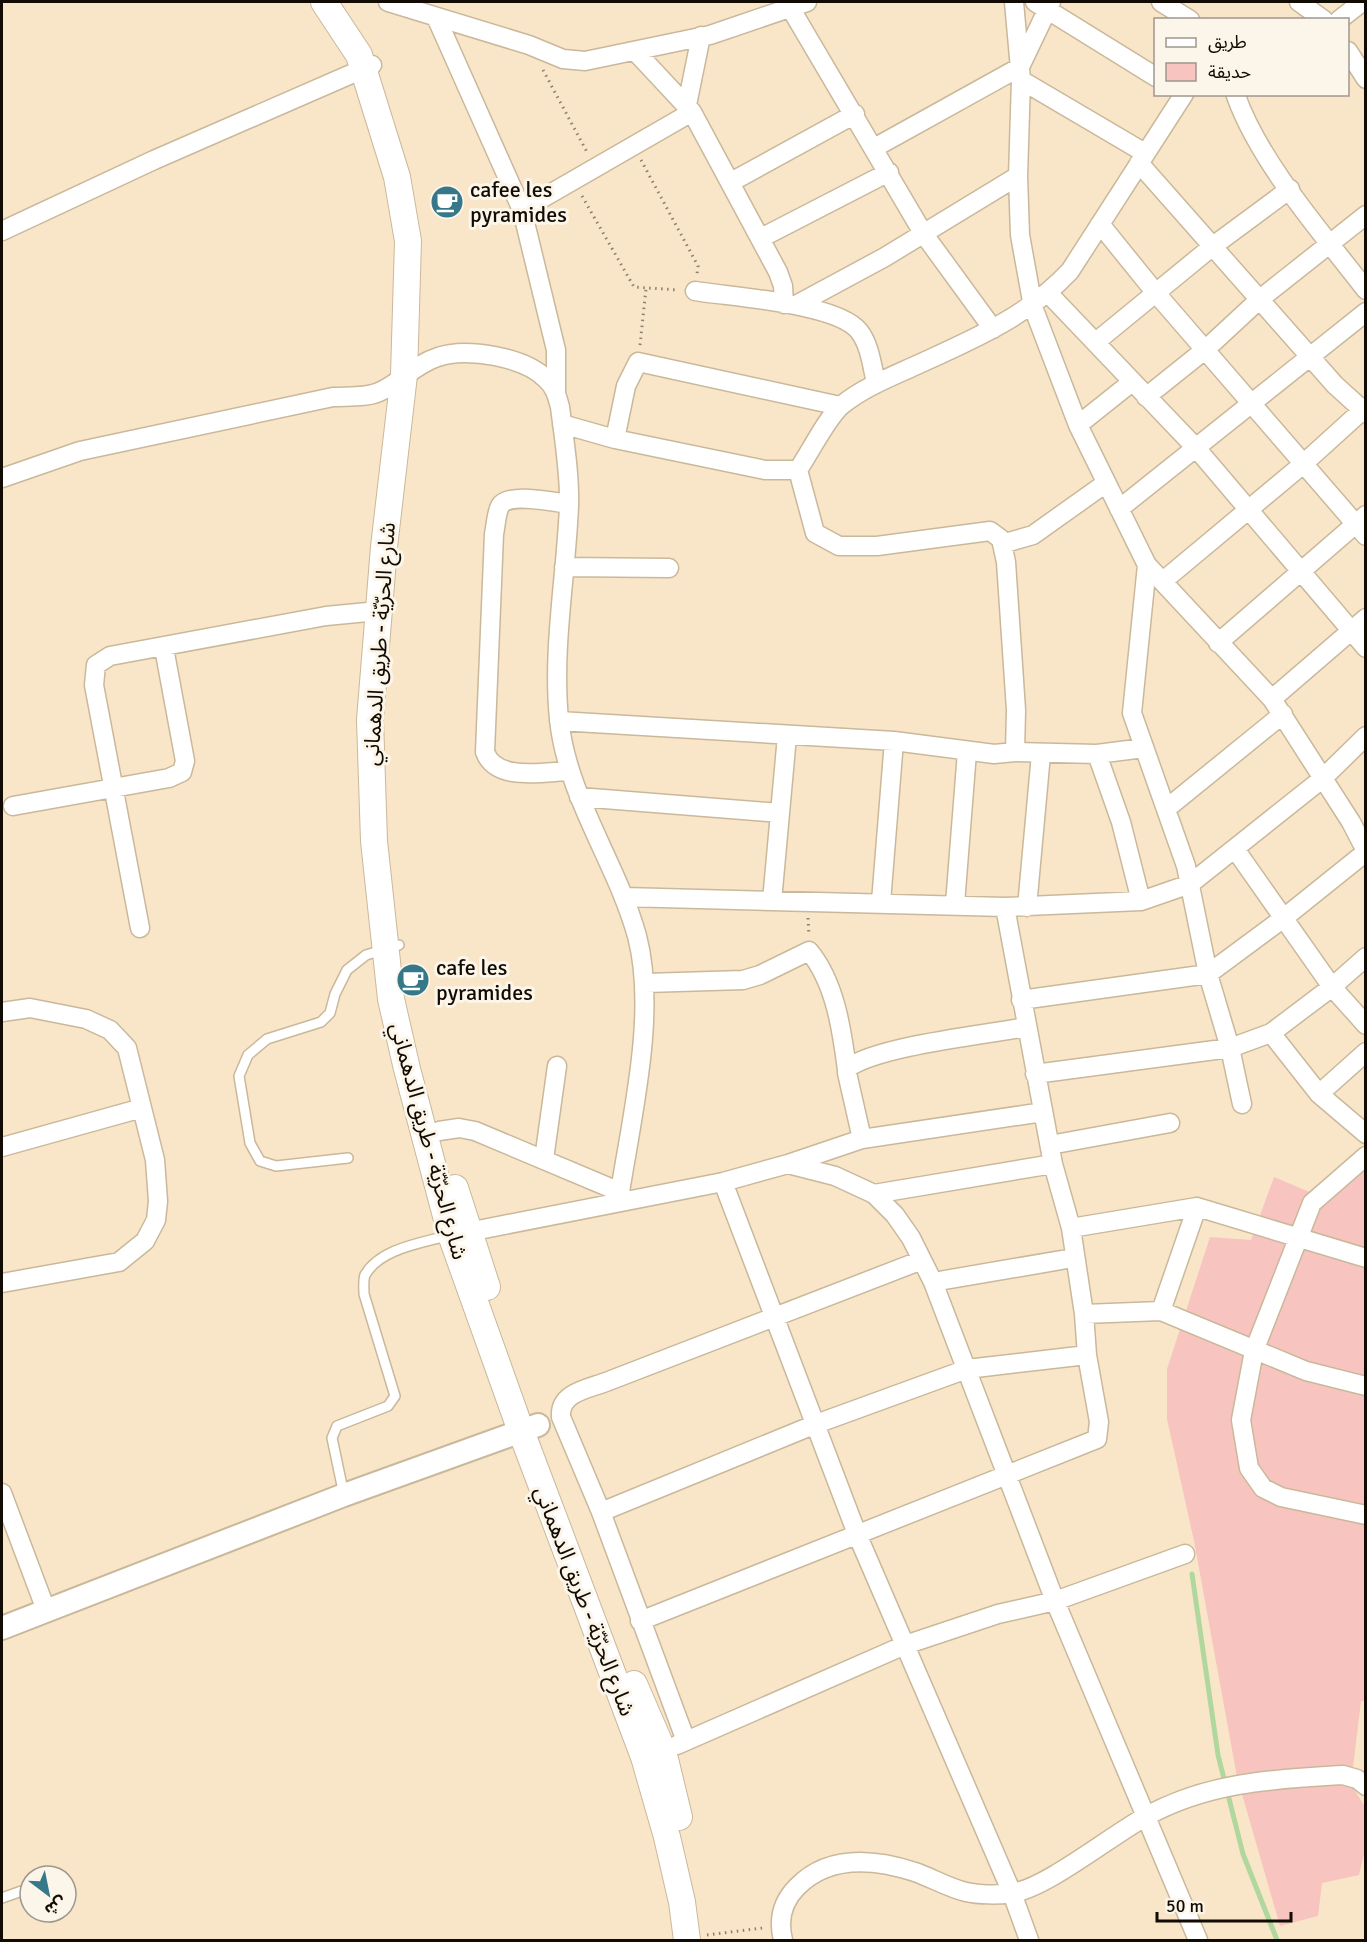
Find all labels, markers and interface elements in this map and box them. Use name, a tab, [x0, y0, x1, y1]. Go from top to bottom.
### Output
legend	[1154, 18, 1349, 96]
text: طريق	[1208, 31, 1247, 53]
text: حديقة	[1208, 61, 1251, 83]
place label: cafee les pyramides	[470, 176, 567, 228]
cafe icon: cafee les pyramides	[429, 184, 465, 220]
street label: شارع الحرّيّة - طريق الدهماني	[357, 521, 404, 767]
place label: cafe les pyramides	[436, 954, 533, 1006]
cafe icon: cafe les pyramides	[395, 962, 431, 998]
street label: شارع الحرّيّة - طريق الدهماني	[381, 1020, 474, 1263]
street label: شارع الحرّيّة - طريق الدهماني	[526, 1482, 641, 1721]
north arrow	[18, 1864, 78, 1924]
scale bar	[1157, 1885, 1290, 1923]
text: ش	[41, 1892, 70, 1920]
text: 50 m	[1166, 1895, 1204, 1917]

